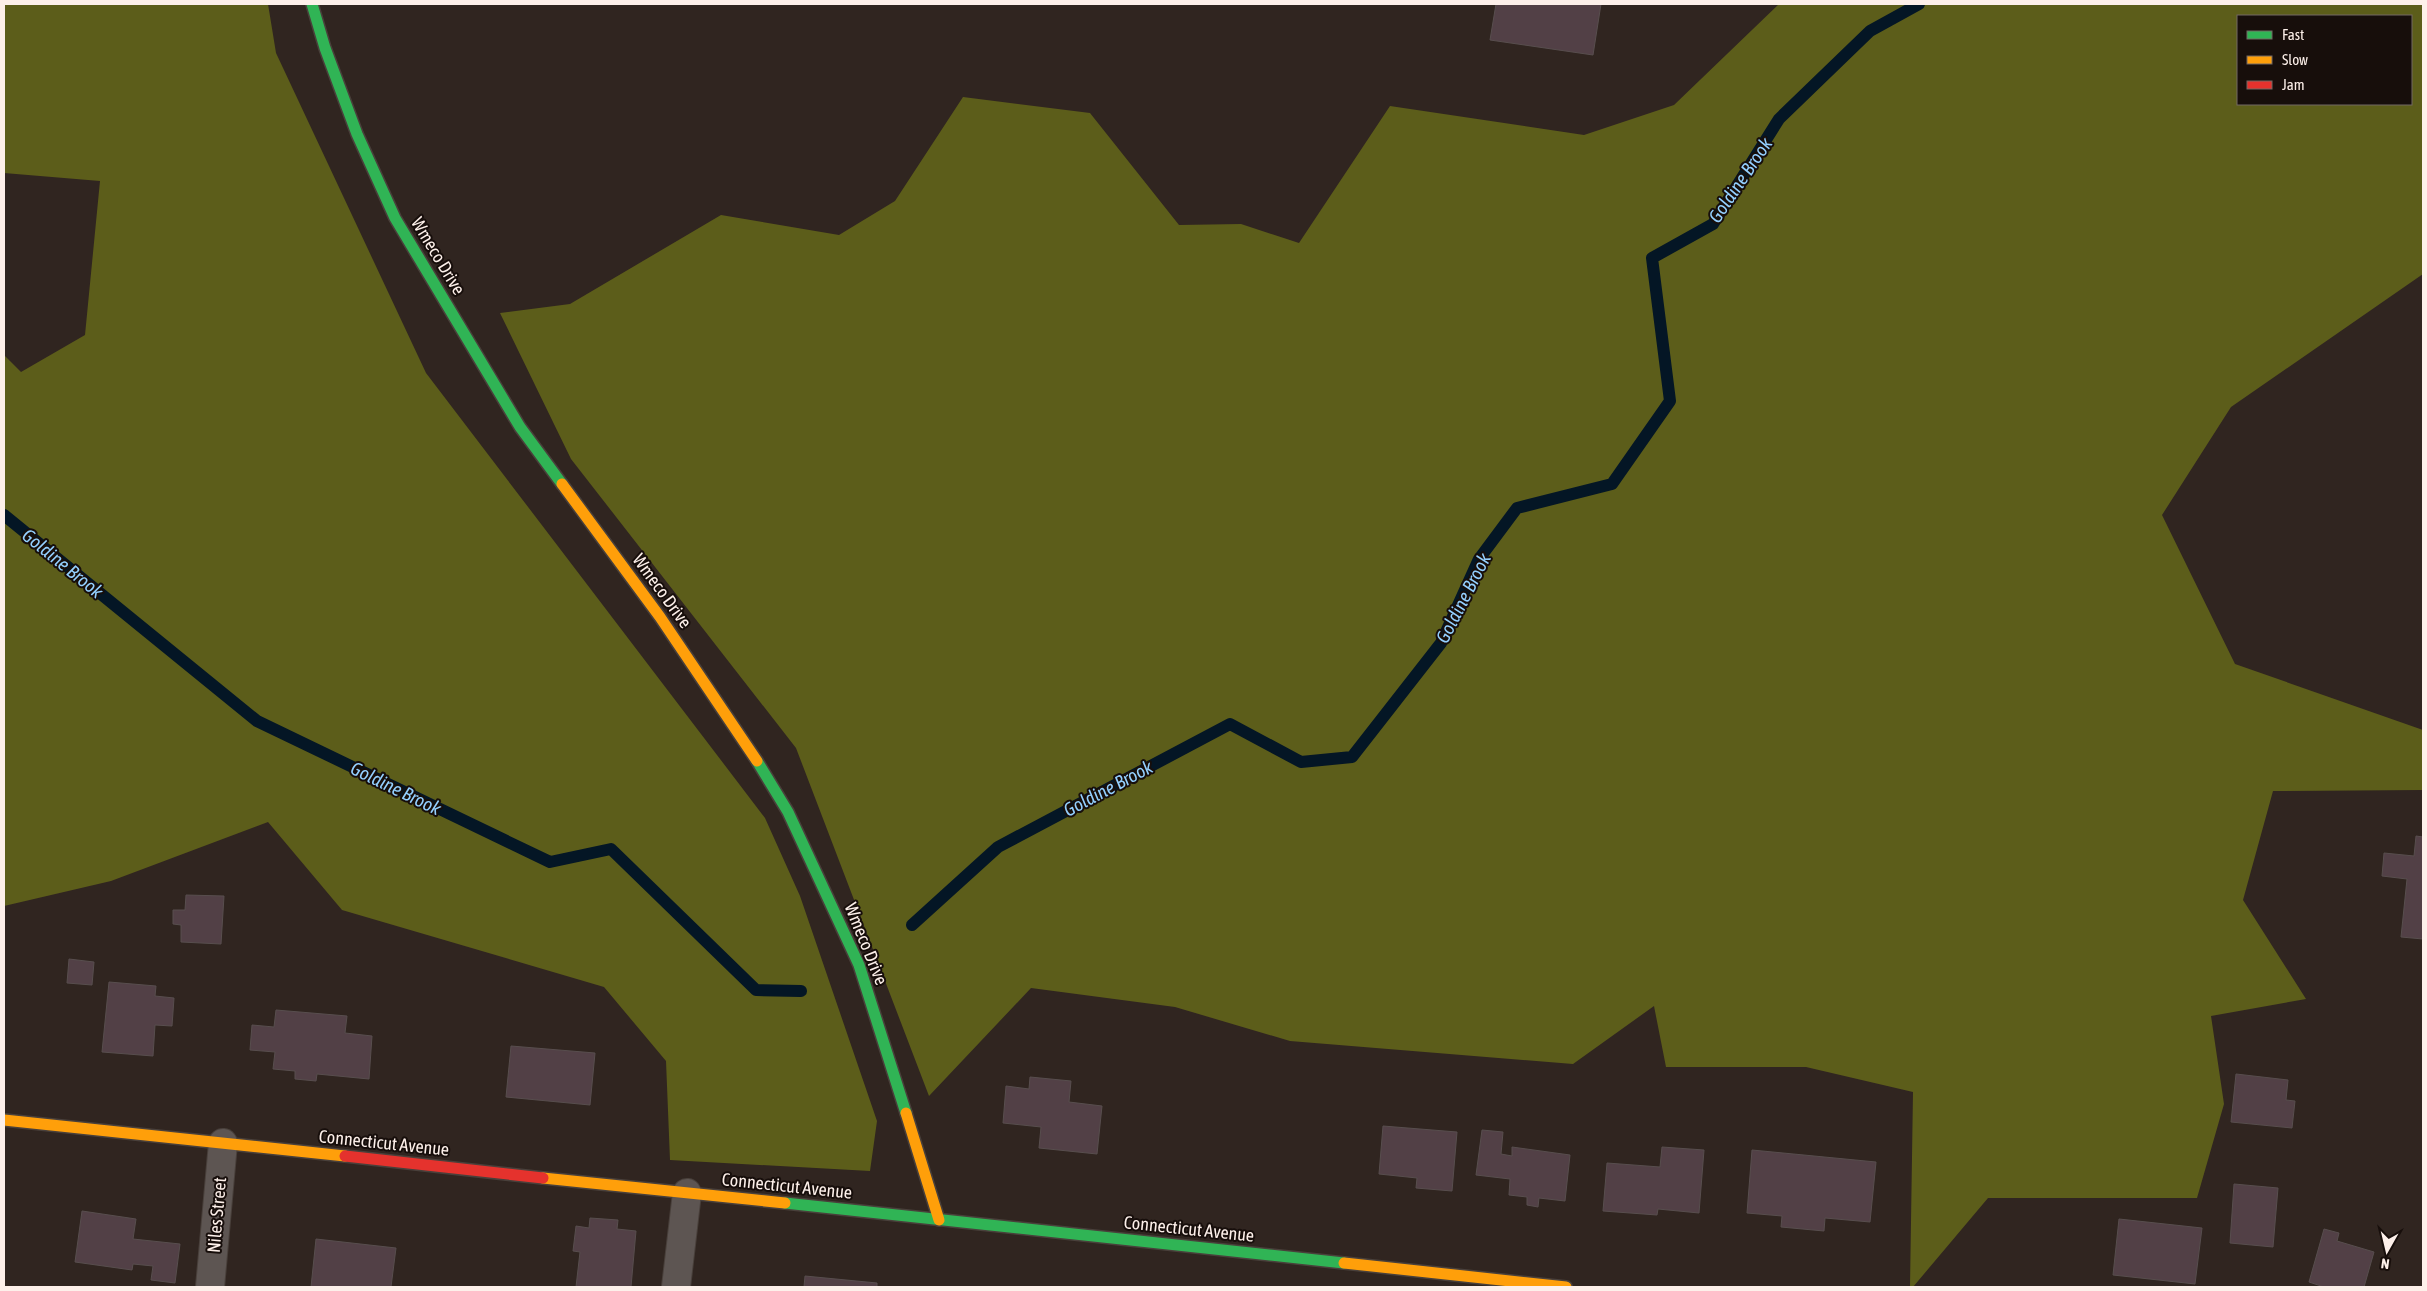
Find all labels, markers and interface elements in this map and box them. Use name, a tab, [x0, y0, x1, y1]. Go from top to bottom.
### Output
legend	[2237, 15, 2412, 105]
text: Fast	[2282, 26, 2304, 43]
text: Slow	[2282, 51, 2308, 68]
text: Jam	[2282, 76, 2305, 93]
water label: Goldine Brook	[1704, 133, 1777, 227]
street label: Wmeco Drive	[407, 213, 470, 298]
water label: Goldine Brook	[18, 524, 108, 603]
street label: Wmeco Drive	[628, 549, 696, 632]
water label: Goldine Brook	[1431, 549, 1495, 647]
water label: Goldine Brook	[1060, 755, 1157, 821]
water label: Goldine Brook	[347, 757, 445, 820]
street label: Wmeco Drive	[841, 900, 892, 988]
street label: Connecticut Avenue	[318, 1125, 450, 1160]
street label: Connecticut Avenue	[721, 1168, 853, 1203]
street label: Niles Street	[203, 1176, 230, 1254]
street label: Connecticut Avenue	[1123, 1211, 1255, 1246]
north arrow	[2362, 1226, 2412, 1276]
text: N	[2380, 1255, 2390, 1272]

